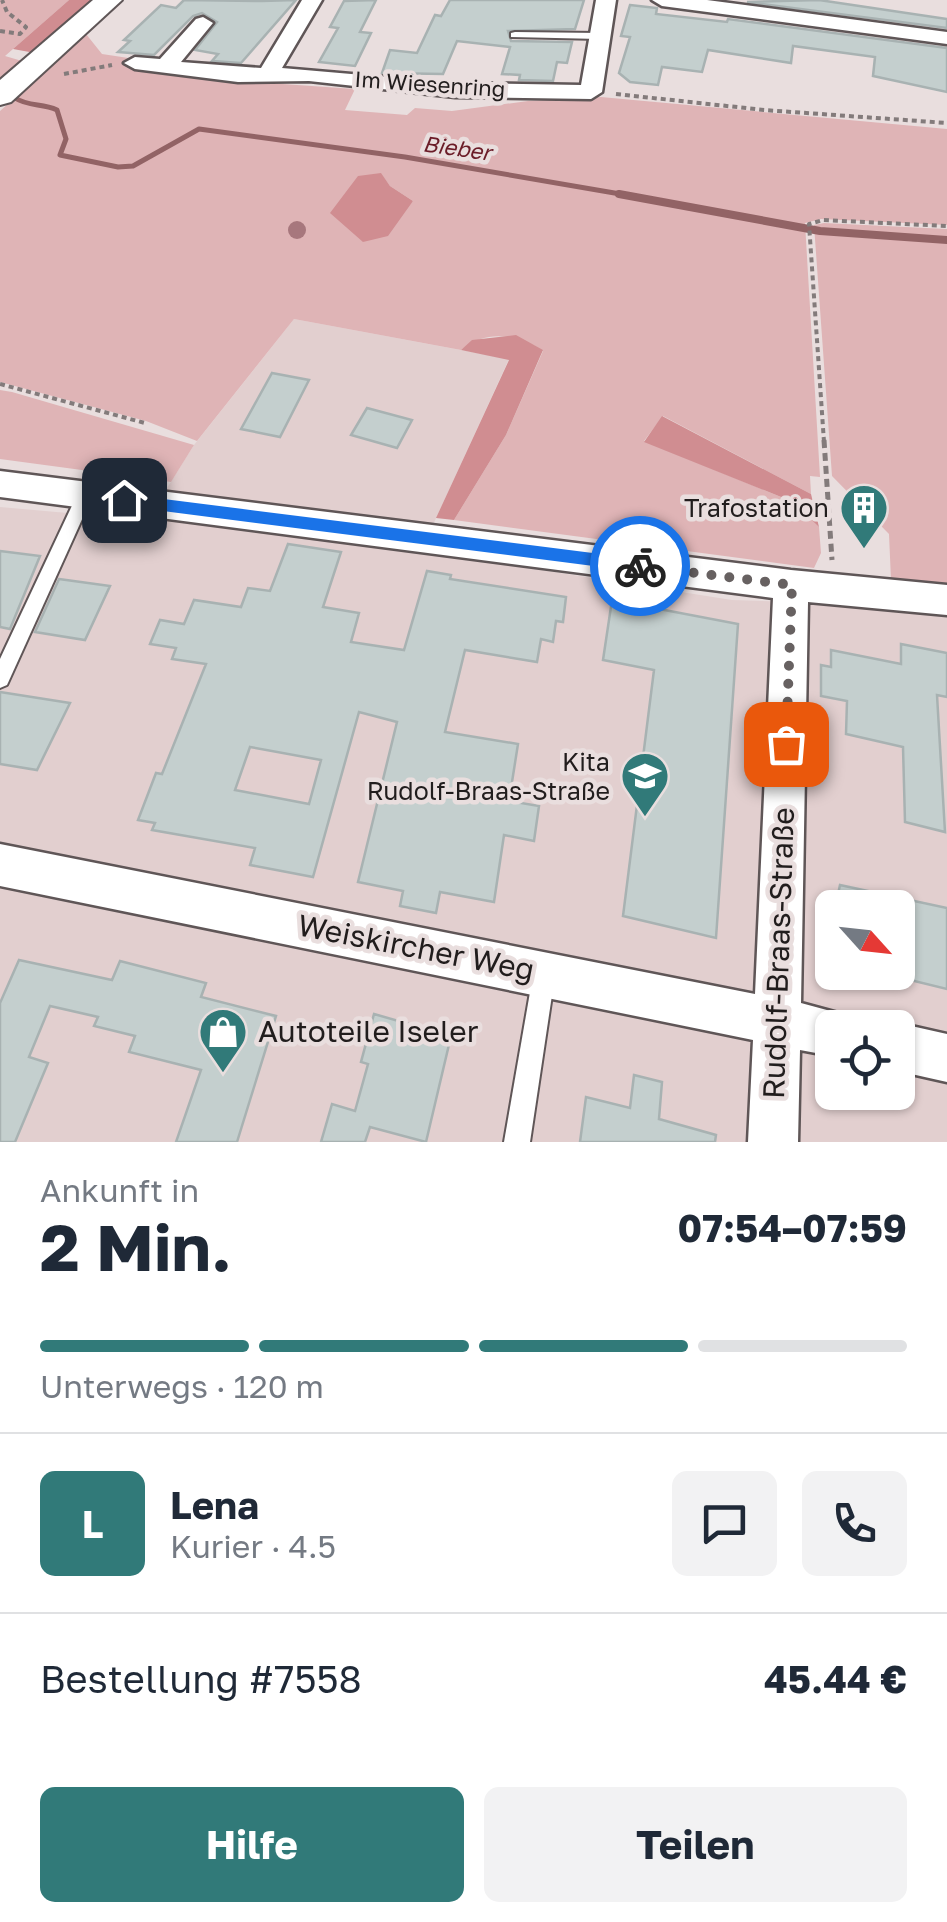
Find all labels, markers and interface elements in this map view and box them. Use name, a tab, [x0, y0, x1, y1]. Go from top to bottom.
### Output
street label: Im Wiesenring	[354, 65, 506, 102]
water label: Bieber	[421, 129, 496, 166]
pin	[82, 458, 167, 543]
icon: home	[97, 473, 152, 528]
building icon: Trafostation	[838, 482, 890, 550]
place label: Trafostation	[684, 492, 829, 523]
courier	[590, 516, 690, 616]
icon: bike	[613, 539, 668, 594]
pin	[744, 702, 829, 787]
icon: bag	[759, 717, 814, 772]
place label: Kita Rudolf-Braas-Straße	[367, 746, 610, 806]
school or university icon: Kita Rudolf-Braas-Straße	[619, 750, 671, 818]
street label: Rudolf-Braas-Straße	[755, 806, 801, 1099]
north arrow	[815, 890, 915, 990]
map controls	[815, 890, 915, 1110]
street label: Weiskircher Weg	[295, 906, 538, 988]
shop icon: Autoteile Iseler	[197, 1006, 249, 1074]
button: locate	[815, 1010, 915, 1110]
place label: Autoteile Iseler	[258, 1013, 479, 1049]
text: Ankunft in	[40, 1171, 199, 1209]
text: 07:54–07:59	[677, 1205, 907, 1250]
text: 2 Min.	[40, 1207, 232, 1285]
text: Unterwegs · 120 m	[40, 1367, 324, 1405]
button: chat	[672, 1471, 777, 1576]
button: phone	[802, 1471, 907, 1576]
text: Lena	[170, 1482, 259, 1527]
text: L	[82, 1501, 103, 1546]
text: Kurier · 4.5	[170, 1527, 336, 1565]
text: Bestellung #7558	[40, 1656, 362, 1701]
text: 45.44 €	[764, 1656, 907, 1701]
button: Hilfe	[40, 1787, 464, 1902]
button: Teilen	[484, 1787, 907, 1902]

